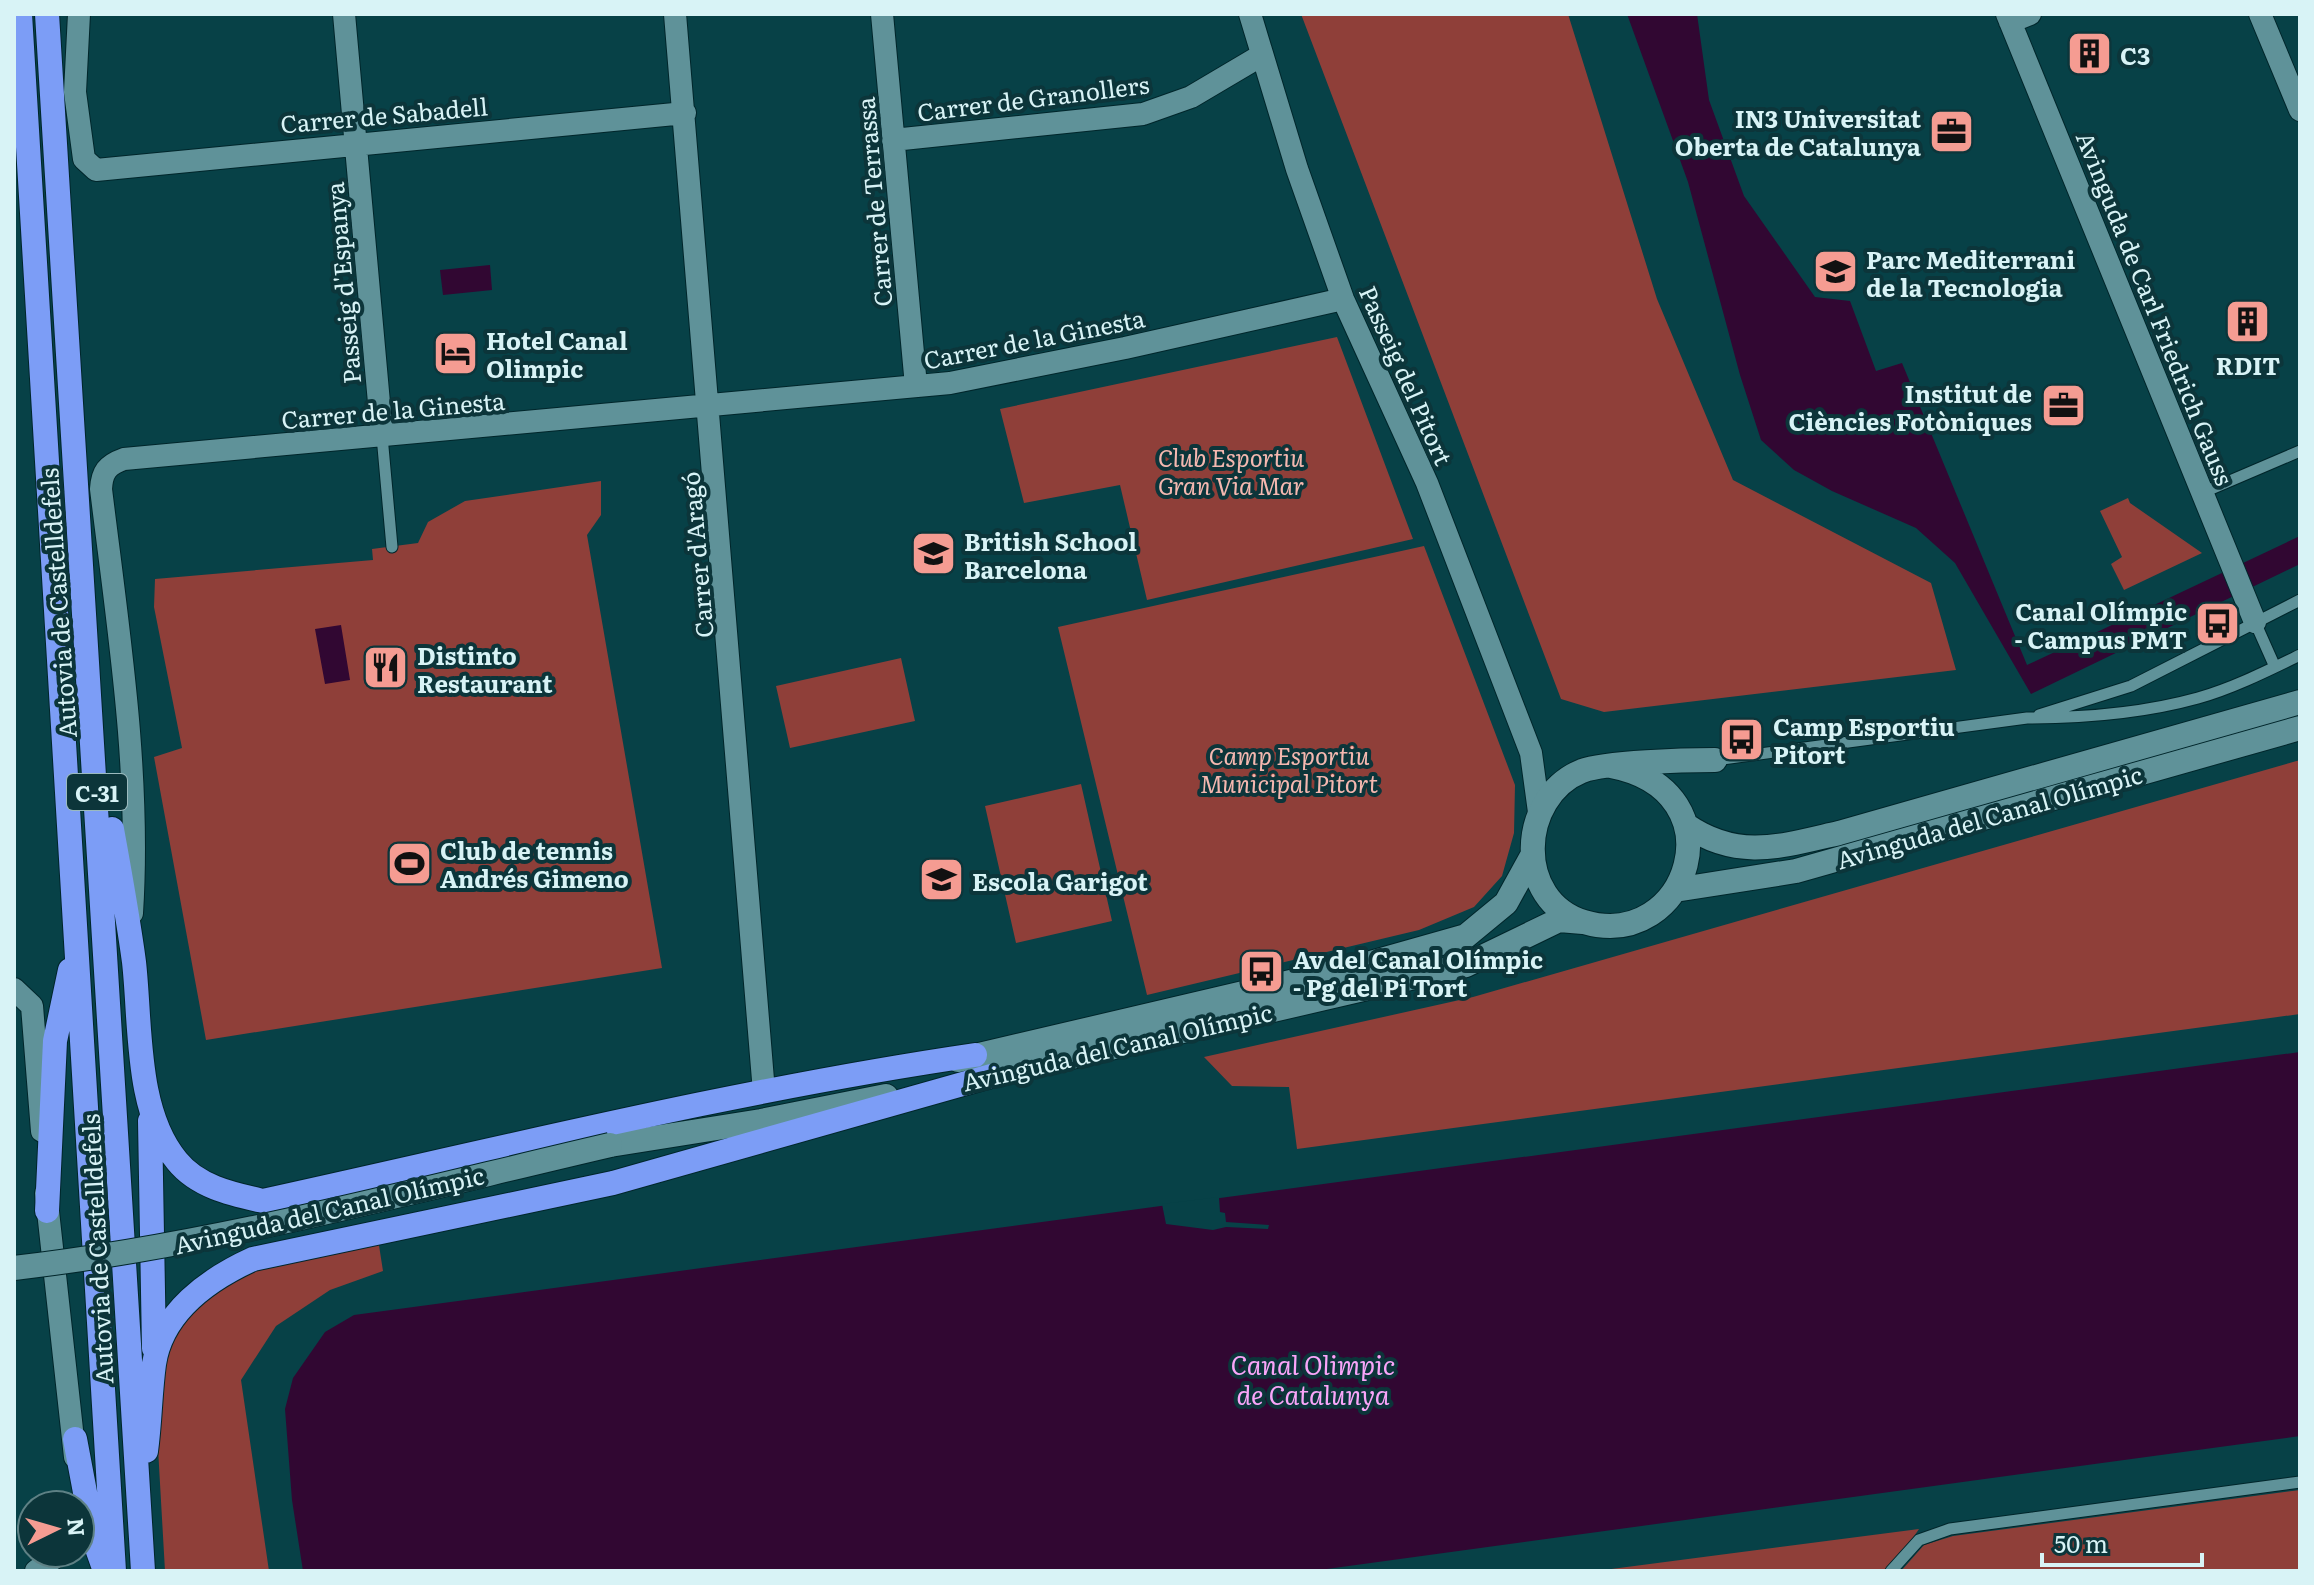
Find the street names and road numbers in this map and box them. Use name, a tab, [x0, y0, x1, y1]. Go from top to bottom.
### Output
street label: Carrer de Granollers	[915, 65, 1151, 129]
street label: Carrer de Sabadell	[279, 87, 489, 141]
street label: Carrer de Terrassa	[846, 96, 900, 308]
street label: Avinguda de Carl Friedrich Gauss	[2069, 126, 2243, 490]
street label: Passeig d'Espanya	[316, 181, 368, 385]
street label: Passeig del Pitort	[1352, 280, 1462, 471]
street label: Carrer de la Ginesta	[921, 299, 1148, 377]
street label: Carrer de la Ginesta	[280, 382, 506, 436]
street label: Autovia de Castelldefels	[30, 467, 84, 739]
street label: Carrer d'Aragó	[671, 470, 721, 640]
street label: Avinguda del Canal Olímpic	[1832, 756, 2146, 876]
road number: C-31	[67, 774, 127, 810]
street label: Avinguda del Canal Olímpic	[959, 993, 1275, 1099]
street label: Autovia de Castelldefels	[71, 1113, 121, 1385]
street label: Avinguda del Canal Olímpic	[171, 1156, 487, 1262]

